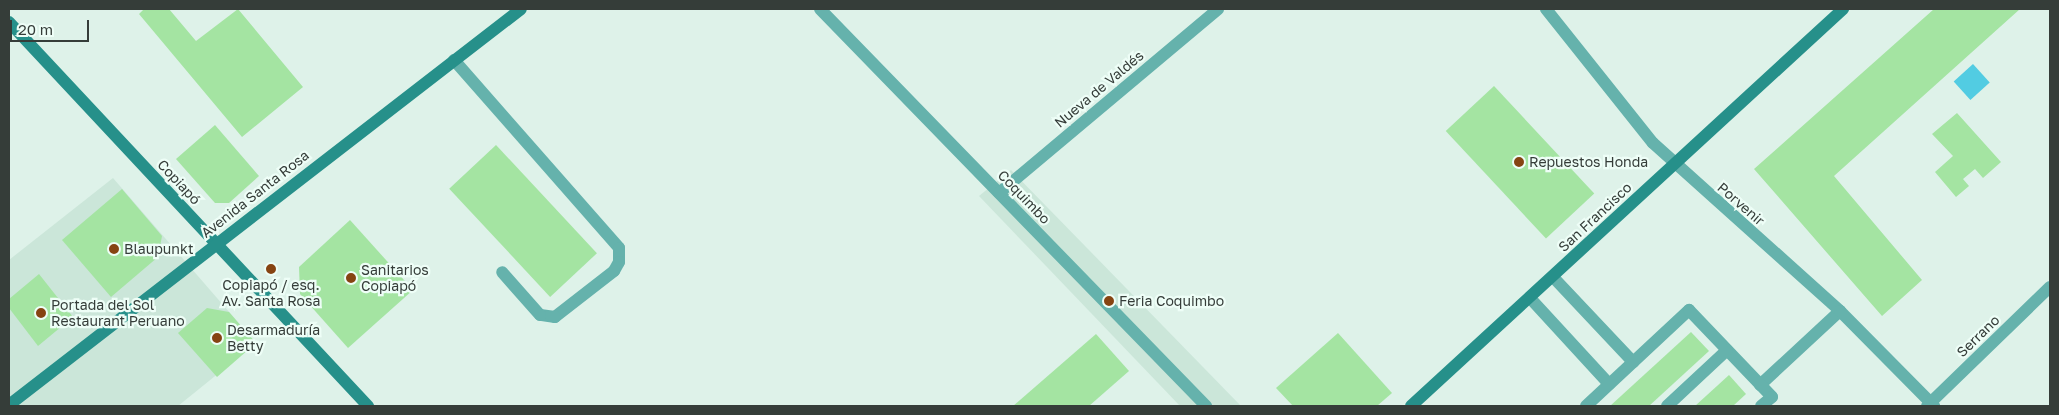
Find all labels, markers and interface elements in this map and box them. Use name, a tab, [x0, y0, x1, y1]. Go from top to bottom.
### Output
scale bar	[12, 10, 91, 42]
text: 20 m	[18, 20, 53, 38]
street label: Nueva de Valdés	[1051, 47, 1147, 131]
street label: Avenida Santa Rosa	[198, 147, 312, 241]
place label: Repuestos Honda	[1529, 154, 1648, 170]
street label: Copiapó	[154, 156, 204, 208]
marker: Repuestos Honda	[1513, 156, 1525, 168]
street label: Coquimbo	[994, 167, 1054, 227]
street label: San Francisco	[1555, 179, 1635, 255]
street label: Porvenir	[1714, 179, 1768, 229]
place label: Blaupunkt	[124, 241, 194, 257]
marker: Blaupunkt	[108, 243, 120, 255]
place label: Sanitarios Copiapó	[361, 262, 429, 294]
marker: Copiapó / esq. Av. Santa Rosa	[265, 263, 277, 275]
marker: Sanitarios Copiapó	[345, 272, 357, 284]
place label: Copiapó / esq. Av. Santa Rosa	[222, 277, 320, 310]
place label: Feria Coquimbo	[1119, 293, 1224, 309]
marker: Feria Coquimbo	[1103, 295, 1115, 307]
place label: Portada del Sol Restaurant Peruano	[51, 297, 185, 330]
marker: Portada del Sol Restaurant Peruano	[35, 307, 47, 319]
street label: Serrano	[1953, 312, 2003, 360]
place label: Desarmaduría Betty	[227, 322, 320, 354]
marker: Desarmaduría Betty	[211, 332, 223, 344]

